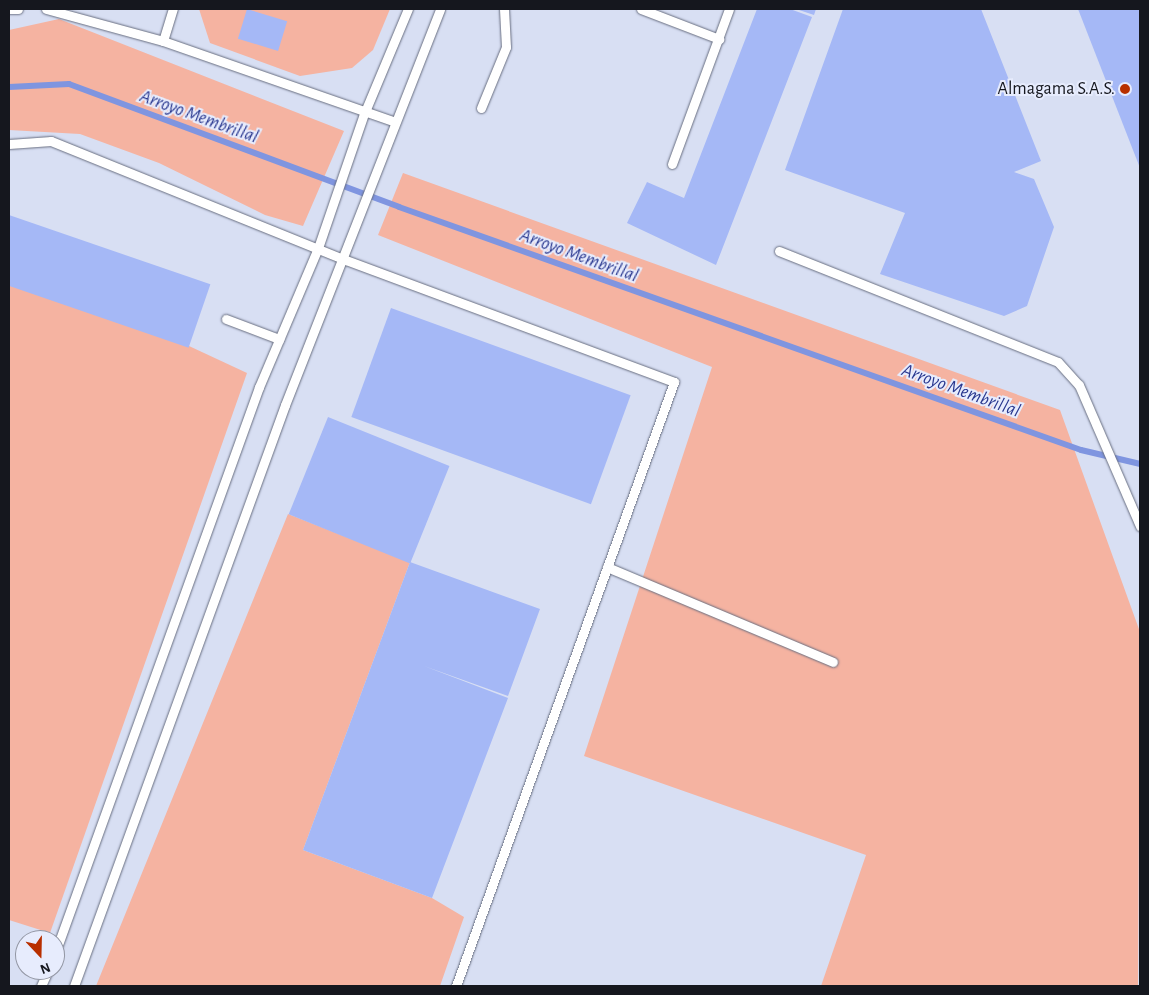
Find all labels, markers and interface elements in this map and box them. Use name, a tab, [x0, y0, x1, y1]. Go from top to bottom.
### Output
place label: Almagama S.A.S.	[998, 78, 1115, 100]
marker: Almagama S.A.S.	[1119, 83, 1131, 95]
water label: Arroyo Membrillal	[137, 85, 261, 149]
water label: Arroyo Membrillal	[517, 224, 641, 288]
water label: Arroyo Membrillal	[899, 359, 1023, 423]
north arrow	[15, 930, 65, 980]
text: N	[38, 960, 52, 976]

